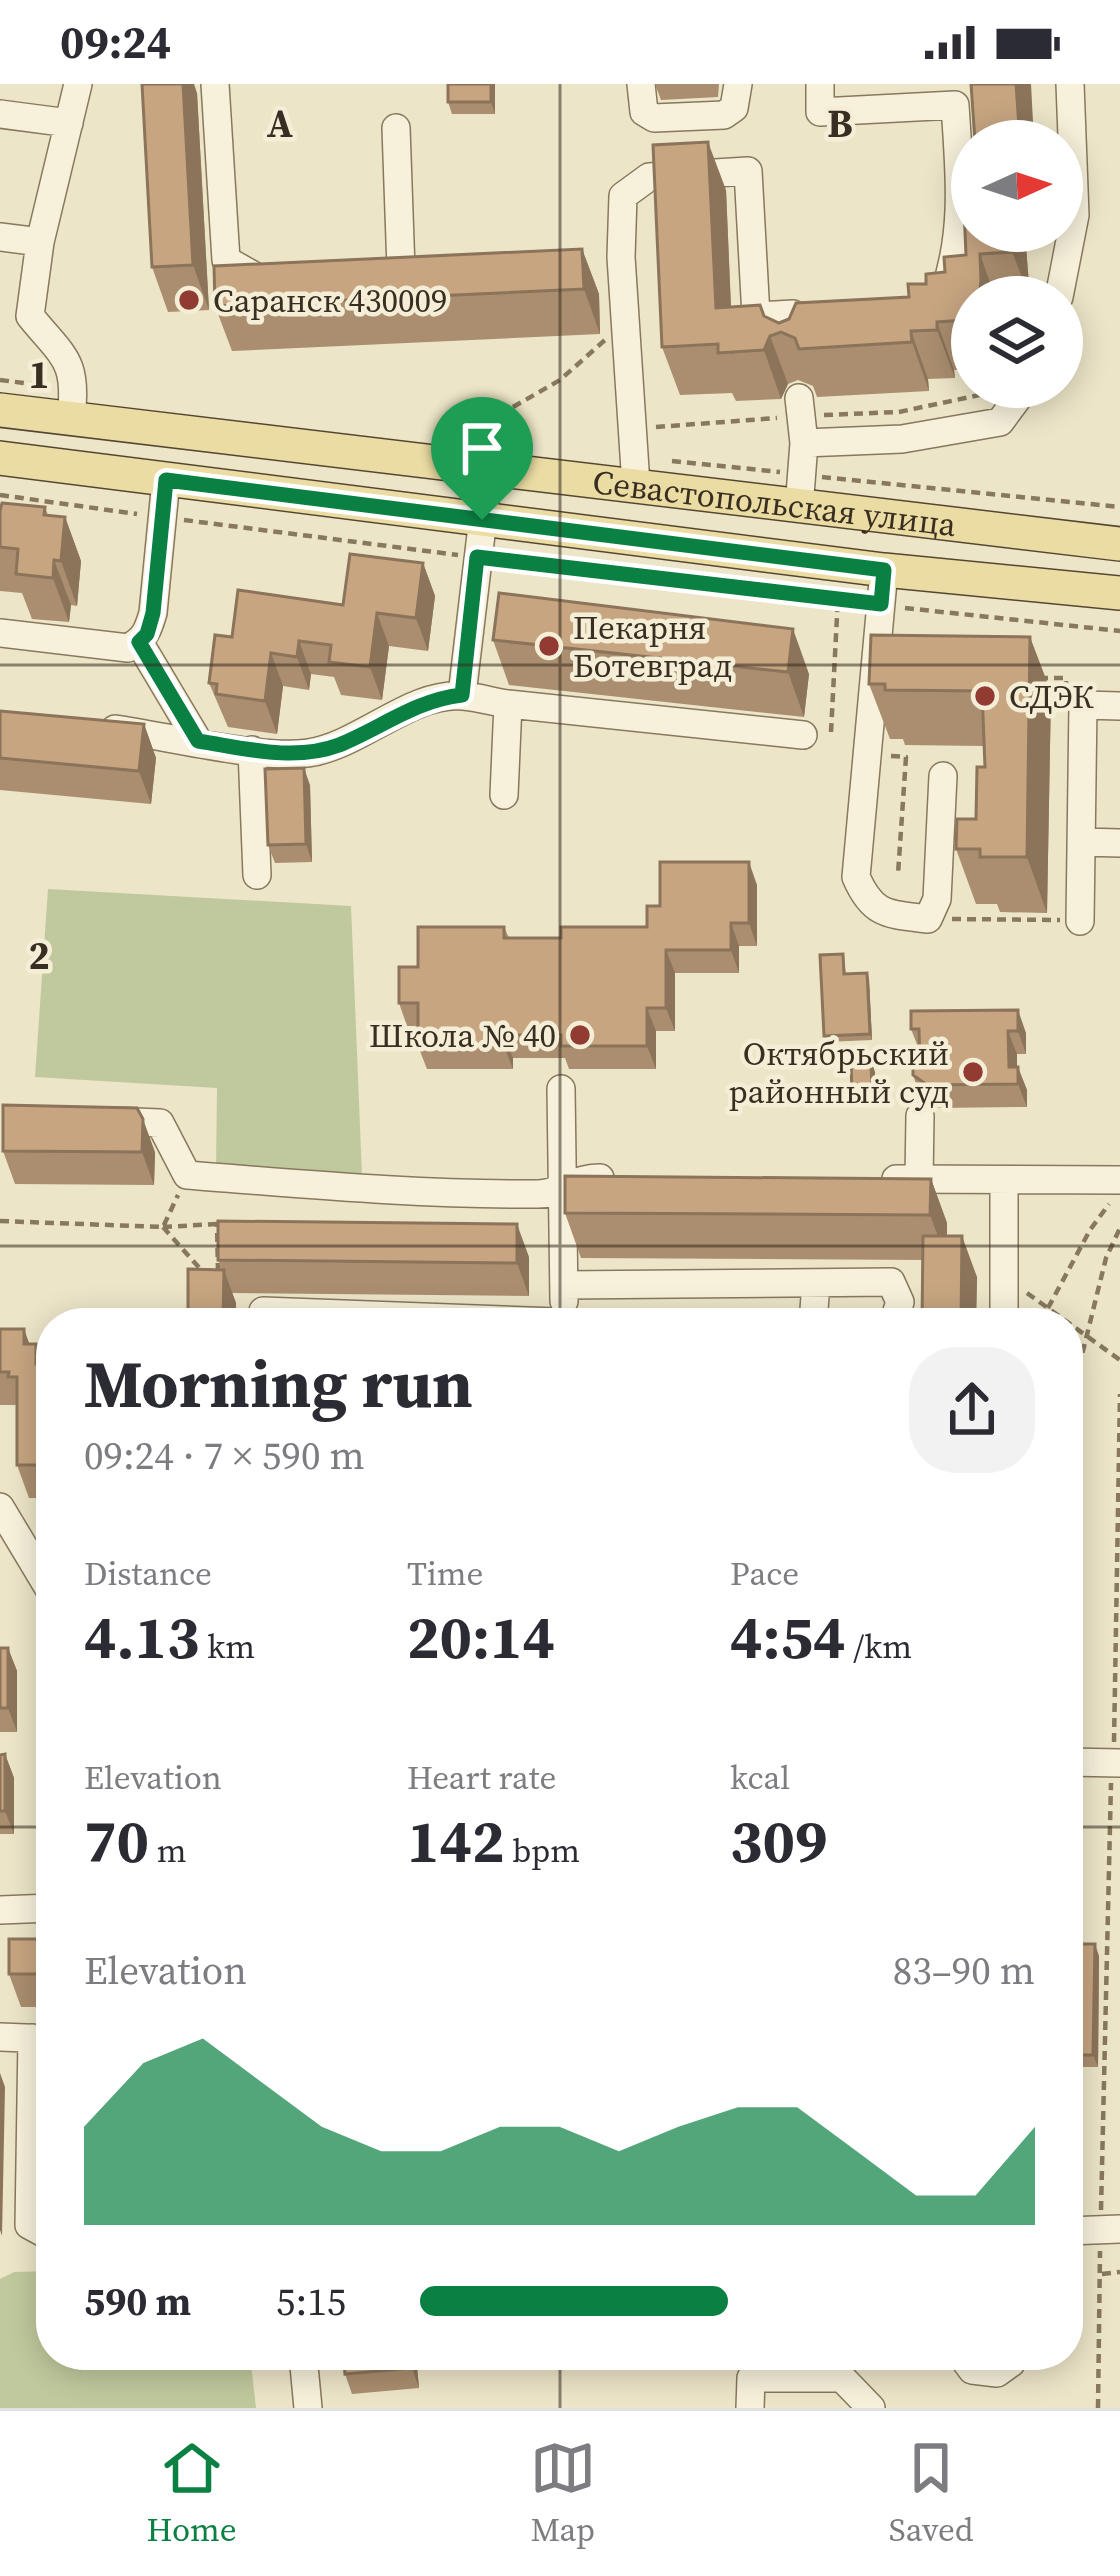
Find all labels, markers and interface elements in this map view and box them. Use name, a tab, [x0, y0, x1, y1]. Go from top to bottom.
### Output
text: 09:24	[60, 11, 171, 73]
text: A	[267, 97, 293, 150]
text: B	[827, 97, 853, 150]
north arrow	[951, 120, 1083, 252]
map controls	[951, 120, 1083, 408]
button: layers	[951, 276, 1083, 408]
place label: Саранск 430009	[213, 278, 447, 323]
marker: Саранск 430009	[176, 287, 202, 313]
text: 1	[28, 348, 50, 401]
pin	[431, 397, 533, 520]
icon: arrive	[449, 415, 515, 481]
street label: Севастопольская улица	[590, 459, 959, 547]
place label: Пекарня Ботевград	[573, 605, 732, 688]
marker: Пекарня Ботевград	[536, 633, 562, 659]
place label: СДЭК	[1009, 674, 1094, 719]
marker: СДЭК	[972, 683, 998, 709]
text: 2	[28, 929, 50, 982]
place label: Школа № 40	[369, 1013, 556, 1058]
marker: Школа № 40	[567, 1022, 593, 1048]
place label: Октябрьский районный суд	[729, 1031, 949, 1114]
marker: Октябрьский районный суд	[960, 1059, 986, 1085]
text: Morning run	[84, 1339, 473, 1429]
button: share	[909, 1347, 1035, 1473]
text: 09:24 · 7 × 590 m	[84, 1429, 365, 1482]
text: Distance	[84, 1551, 212, 1596]
text: Time	[407, 1551, 483, 1596]
text: Pace	[730, 1551, 799, 1596]
text: 4.13	[84, 1596, 200, 1678]
text: 20:14	[407, 1596, 555, 1678]
text: 4:54	[730, 1596, 846, 1678]
text: km	[200, 1624, 255, 1669]
text: /km	[846, 1624, 912, 1669]
text: Elevation	[84, 1755, 222, 1800]
text: Heart rate	[407, 1755, 556, 1800]
text: kcal	[730, 1755, 790, 1800]
text: 70	[84, 1800, 149, 1882]
text: 142	[407, 1800, 505, 1882]
text: 309	[730, 1800, 828, 1882]
text: m	[149, 1828, 186, 1873]
text: bpm	[505, 1828, 580, 1873]
text: Elevation	[84, 1944, 247, 1997]
text: 83–90 m	[893, 1944, 1035, 1997]
text: 590 m	[84, 2275, 191, 2328]
text: 5:15	[276, 2275, 346, 2328]
tab: Home	[147, 2435, 237, 2552]
tab: Map	[530, 2435, 596, 2552]
tab: Saved	[889, 2435, 973, 2552]

